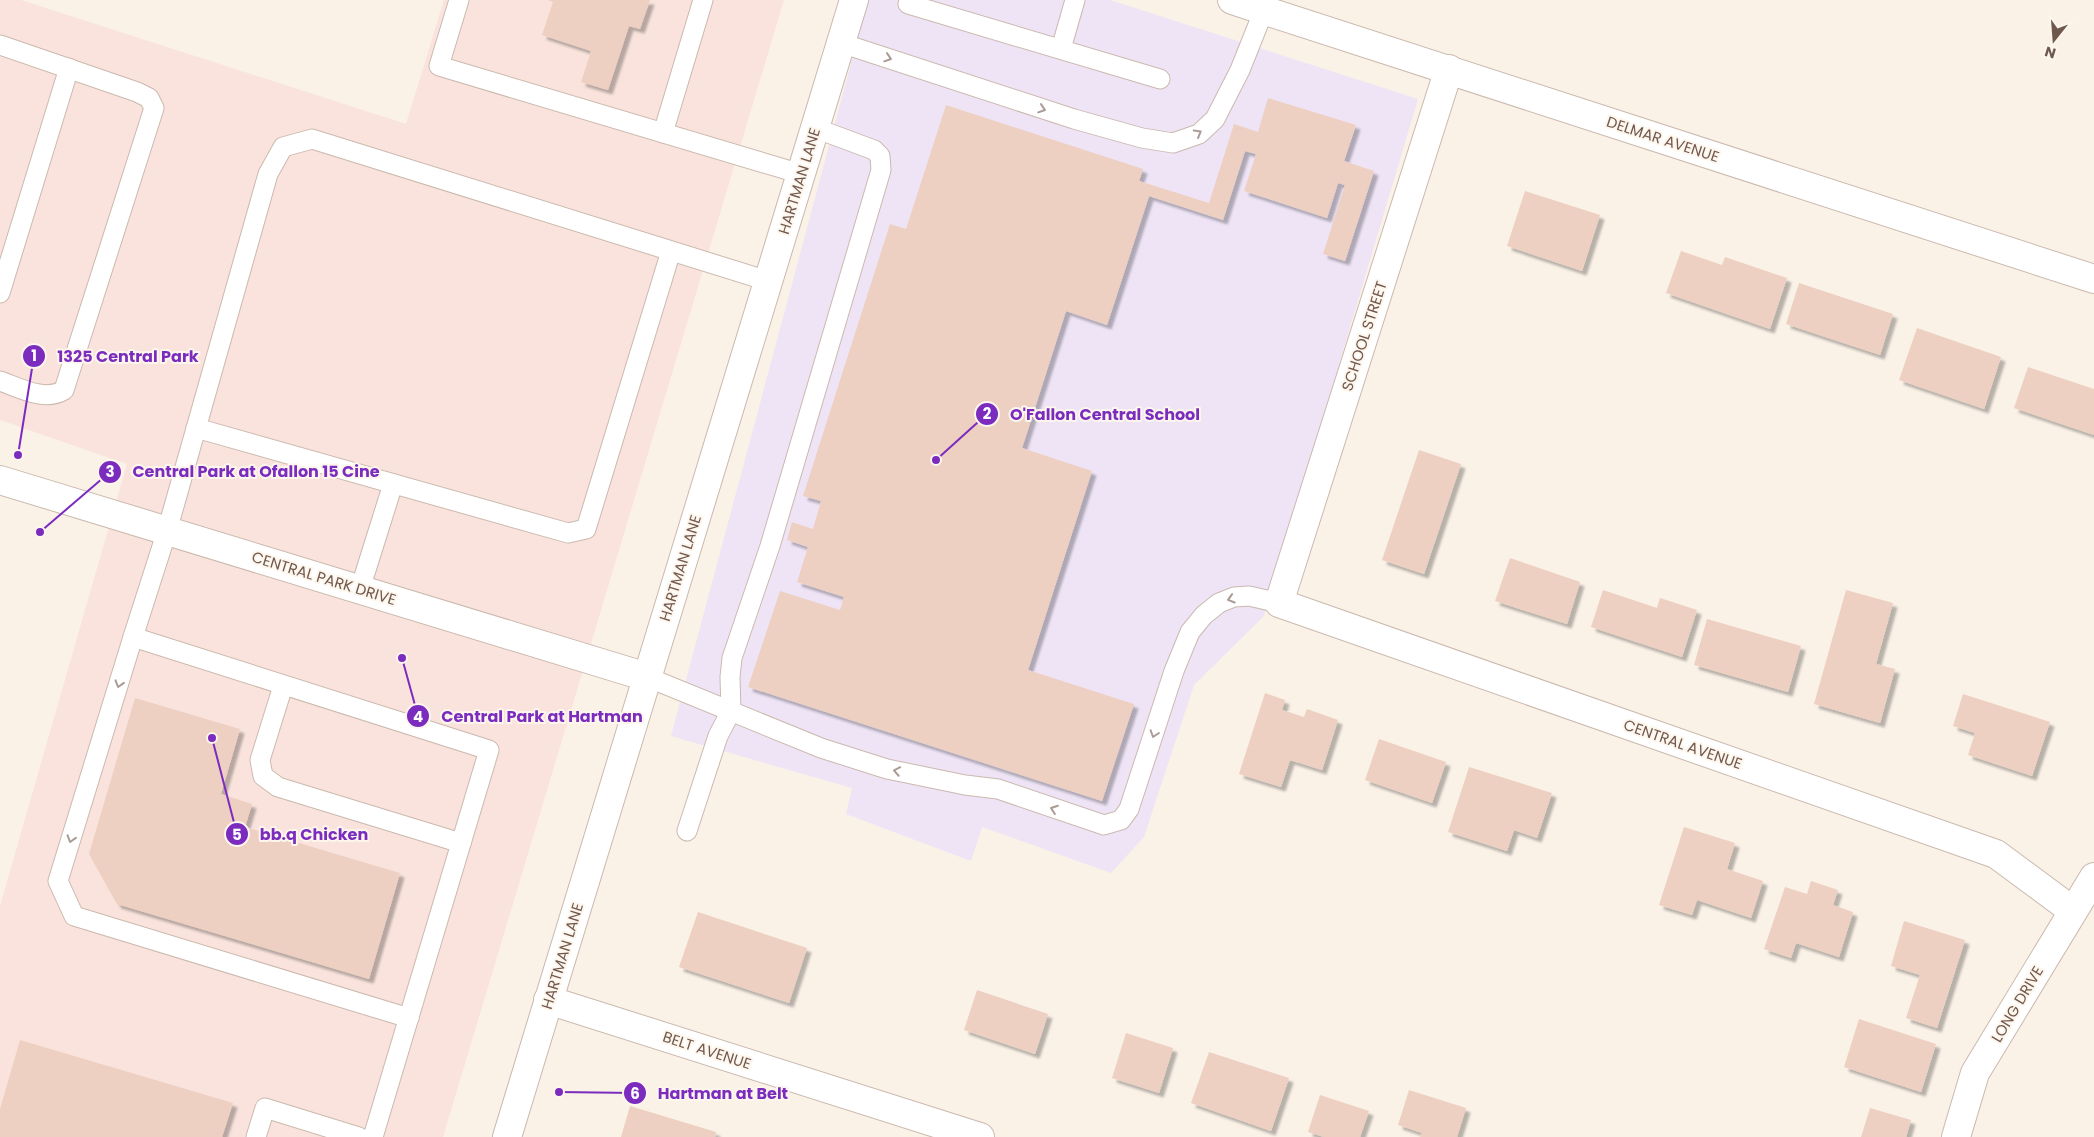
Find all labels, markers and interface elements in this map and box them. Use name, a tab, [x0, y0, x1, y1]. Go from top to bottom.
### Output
north arrow	[2029, 15, 2079, 65]
text: N	[2042, 41, 2058, 64]
one-way arrow	[883, 53, 891, 63]
one-way arrow	[1037, 103, 1046, 113]
street label: DELMAR AVENUE	[1604, 111, 1722, 167]
street label: HARTMAN LANE	[773, 125, 825, 237]
one-way arrow	[1192, 129, 1201, 139]
street label: SCHOOL STREET	[1336, 278, 1392, 394]
callout: 1325 Central Park	[22, 341, 208, 372]
text: 1	[31, 345, 37, 366]
text: 1325 Central Park	[57, 345, 199, 368]
callout: O'Fallon Central School	[975, 399, 1210, 430]
text: 2	[983, 403, 992, 424]
text: O'Fallon Central School	[1010, 403, 1200, 426]
callout: Central Park at Ofallon 15 Cine	[98, 456, 390, 487]
text: Central Park at Ofallon 15 Cine	[132, 460, 380, 483]
text: 3	[105, 461, 115, 482]
street label: HARTMAN LANE	[654, 512, 706, 624]
street label: CENTRAL PARK DRIVE	[249, 546, 399, 610]
one-way arrow	[1227, 594, 1236, 604]
one-way arrow	[114, 679, 124, 688]
callout: Central Park at Hartman	[406, 701, 652, 732]
text: Central Park at Hartman	[441, 705, 643, 728]
text: 4	[413, 706, 423, 727]
street label: CENTRAL AVENUE	[1621, 714, 1745, 774]
one-way arrow	[1149, 730, 1159, 738]
one-way arrow	[892, 766, 901, 777]
one-way arrow	[1050, 805, 1059, 815]
callout: bb.q Chicken	[225, 819, 378, 850]
text: bb.q Chicken	[260, 823, 368, 846]
text: 5	[232, 824, 242, 845]
one-way arrow	[67, 835, 77, 843]
street label: HARTMAN LANE	[536, 900, 588, 1012]
street label: LONG DRIVE	[1986, 962, 2048, 1046]
street label: BELT AVENUE	[660, 1026, 754, 1074]
callout: Hartman at Belt	[623, 1078, 798, 1109]
text: Hartman at Belt	[658, 1082, 788, 1105]
text: 6	[630, 1083, 640, 1104]

